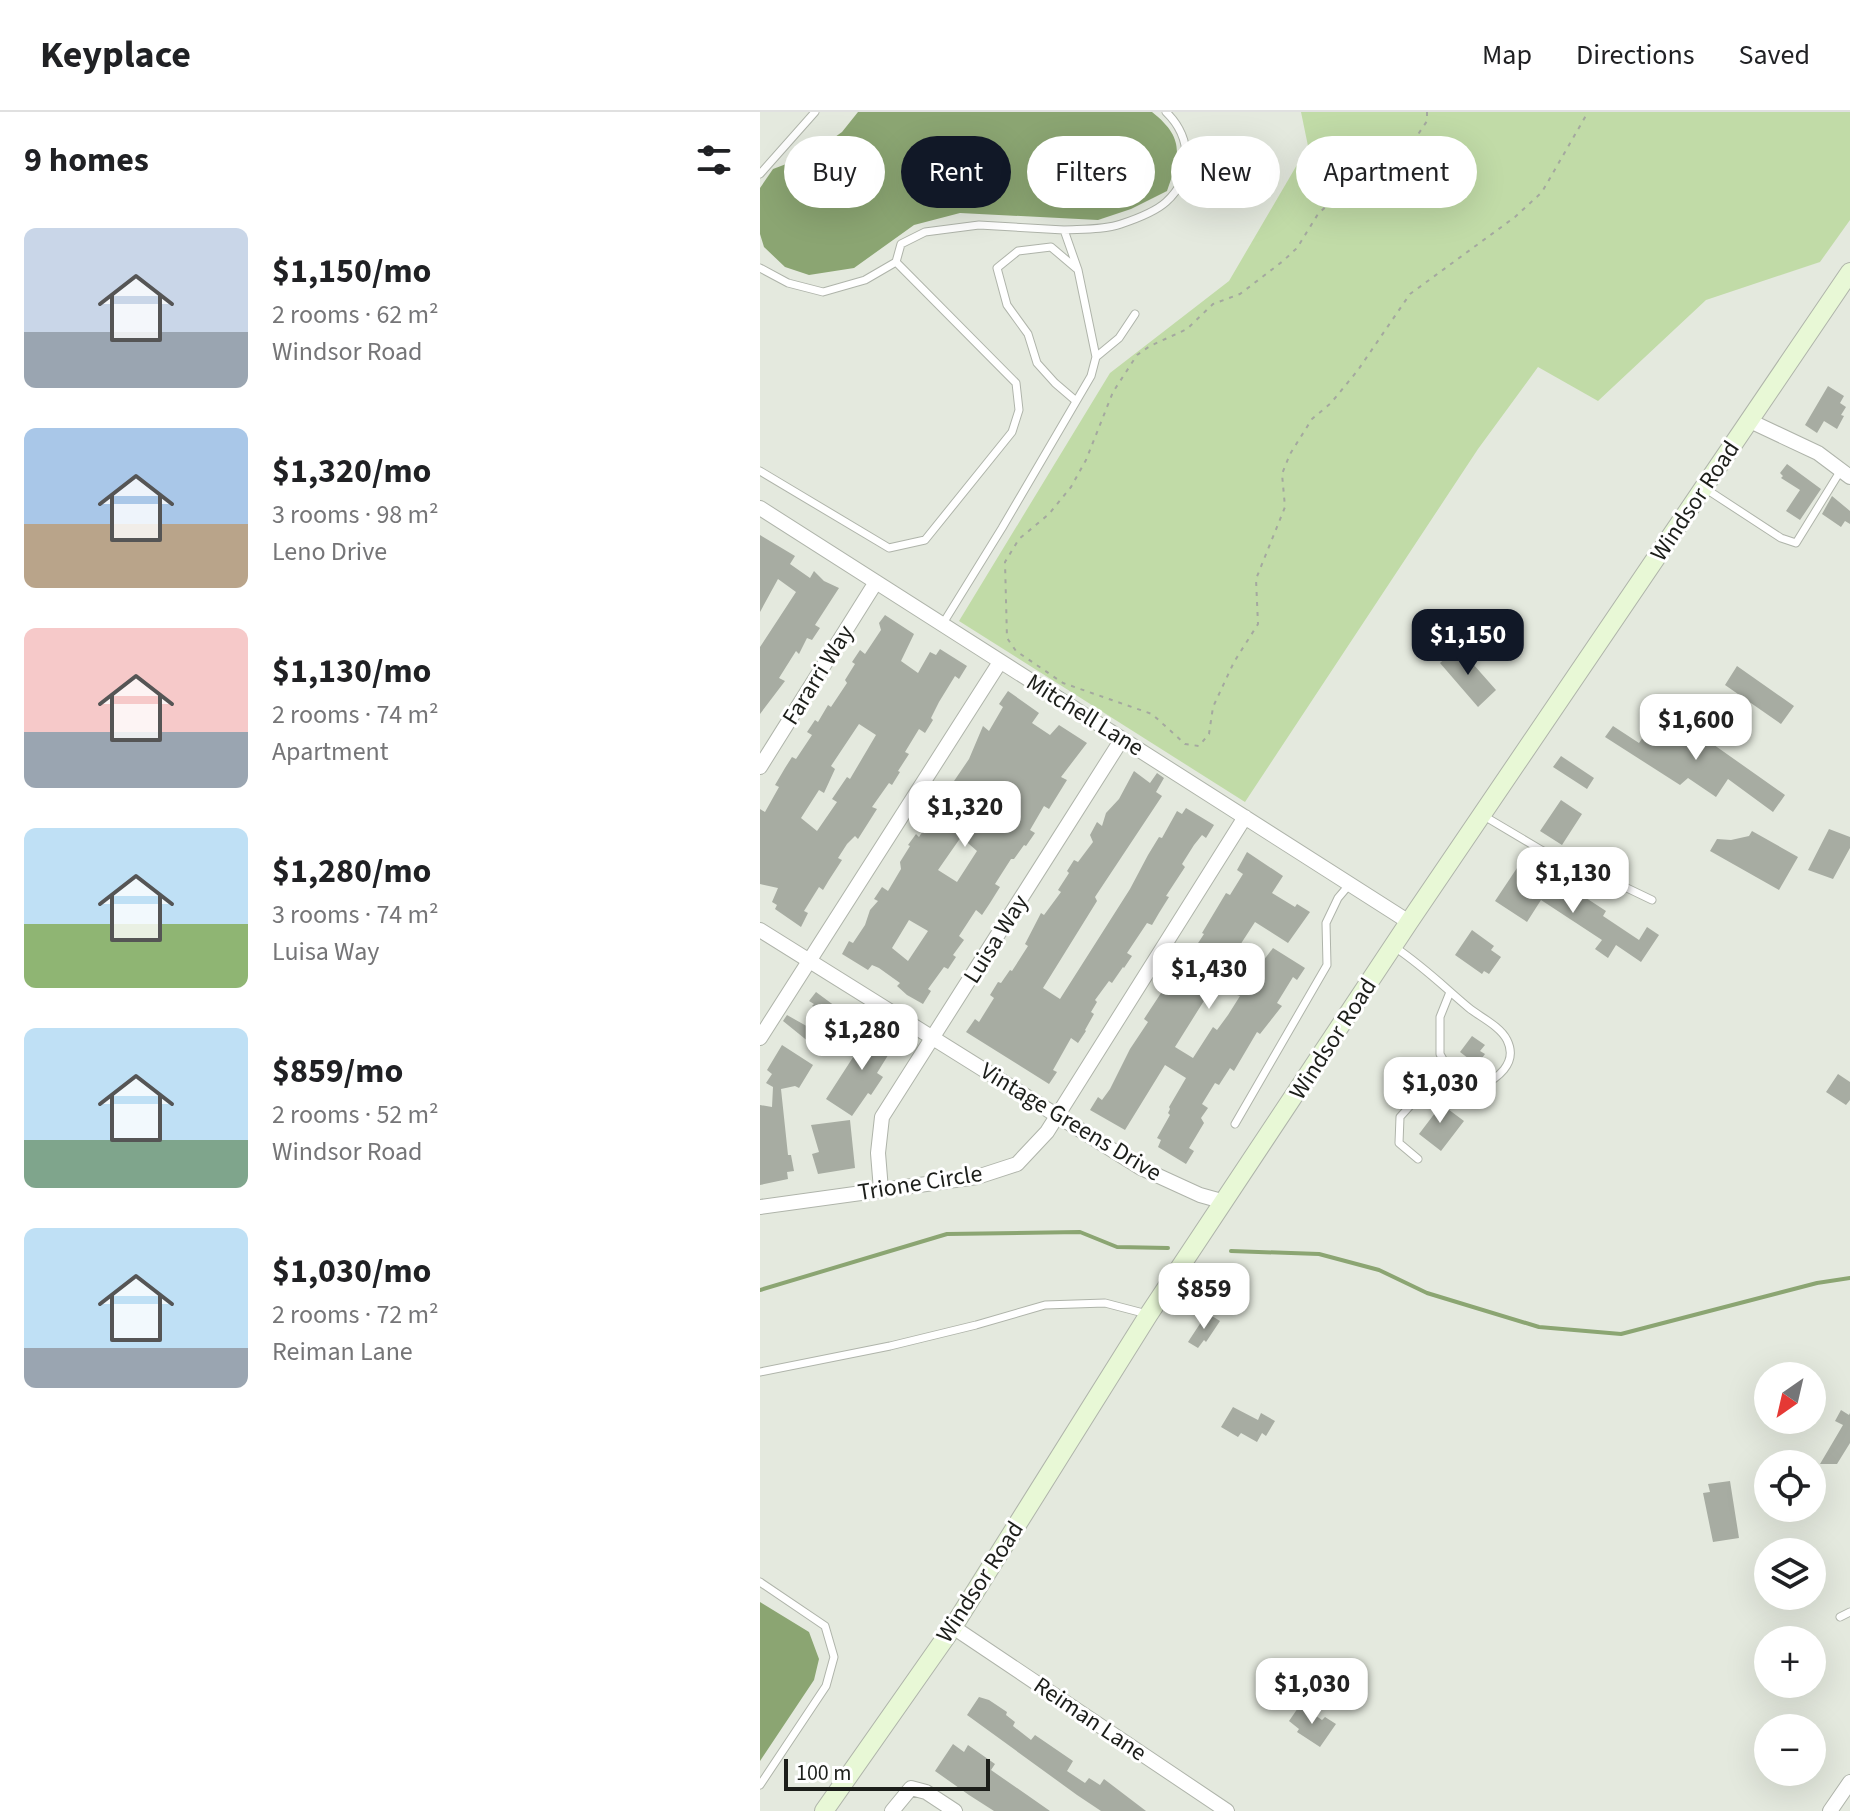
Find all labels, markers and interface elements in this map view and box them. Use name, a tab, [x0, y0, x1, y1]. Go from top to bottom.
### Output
text: Keyplace	[40, 28, 191, 82]
text: Map	[1482, 35, 1532, 75]
text: Directions	[1576, 35, 1695, 75]
text: Saved	[1739, 35, 1810, 75]
text: 9 homes	[24, 136, 149, 185]
chip: Buy	[784, 136, 885, 208]
chip: Rent	[901, 136, 1011, 208]
chip: Filters	[1027, 136, 1155, 208]
chip: New	[1171, 136, 1280, 208]
chip: Apartment	[1296, 136, 1477, 208]
icon: filters	[692, 138, 736, 182]
text: $1,150/mo	[272, 247, 432, 296]
icon: home	[88, 260, 184, 356]
text: 2 rooms · 62 m²	[272, 296, 439, 333]
text: Windsor Road	[272, 333, 423, 370]
street label: Windsor Road	[1642, 434, 1748, 568]
text: $1,320/mo	[272, 447, 432, 496]
icon: home	[88, 460, 184, 556]
text: 3 rooms · 98 m²	[272, 496, 439, 533]
text: Leno Drive	[272, 533, 387, 570]
pin: $1,150	[1403, 609, 1533, 677]
text: $1,150	[1430, 616, 1506, 653]
street label: Fararri Way	[773, 618, 863, 732]
text: $1,130/mo	[272, 647, 432, 696]
icon: home	[88, 660, 184, 756]
street label: Mitchell Lane	[1019, 665, 1151, 765]
pin: $1,600	[1631, 694, 1761, 762]
text: 2 rooms · 74 m²	[272, 696, 439, 733]
text: $1,600	[1658, 701, 1734, 738]
text: Apartment	[272, 733, 389, 770]
pin: $1,320	[900, 781, 1030, 849]
text: $1,320	[927, 788, 1003, 825]
text: $1,280/mo	[272, 847, 432, 896]
pin: $1,130	[1508, 847, 1638, 915]
text: $1,130	[1535, 854, 1611, 891]
icon: home	[88, 860, 184, 956]
street label: Luisa Way	[955, 888, 1037, 990]
text: 3 rooms · 74 m²	[272, 896, 439, 933]
text: Luisa Way	[272, 933, 379, 970]
pin: $1,430	[1144, 943, 1274, 1011]
text: $1,430	[1171, 950, 1247, 987]
street label: Windsor Road	[1280, 971, 1386, 1107]
pin: $1,280	[797, 1004, 927, 1072]
text: $1,280	[824, 1011, 900, 1048]
text: $859/mo	[272, 1047, 403, 1096]
street label: Vintage Greens Drive	[974, 1054, 1168, 1190]
pin: $1,030	[1375, 1057, 1505, 1125]
icon: home	[88, 1060, 184, 1156]
text: $1,030	[1402, 1064, 1478, 1101]
text: 2 rooms · 52 m²	[272, 1096, 439, 1133]
text: Windsor Road	[272, 1133, 423, 1170]
street label: Trione Circle	[855, 1156, 985, 1210]
text: $1,030/mo	[272, 1247, 432, 1296]
icon: home	[88, 1260, 184, 1356]
pin: $859	[1157, 1263, 1251, 1331]
text: $859	[1177, 1270, 1231, 1307]
text: 2 rooms · 72 m²	[272, 1296, 439, 1333]
text: Reiman Lane	[272, 1333, 413, 1370]
north arrow	[1754, 1362, 1826, 1434]
map controls	[1754, 1362, 1826, 1786]
button: locate	[1754, 1450, 1826, 1522]
street label: Windsor Road	[927, 1514, 1033, 1650]
button: layers	[1754, 1538, 1826, 1610]
button: +	[1754, 1626, 1826, 1698]
pin: $1,030	[1247, 1658, 1377, 1726]
text: $1,030	[1274, 1665, 1350, 1702]
street label: Reiman Lane	[1026, 1668, 1154, 1770]
button: −	[1754, 1714, 1826, 1786]
scale bar	[784, 1755, 990, 1791]
text: 100 m	[796, 1757, 851, 1789]

